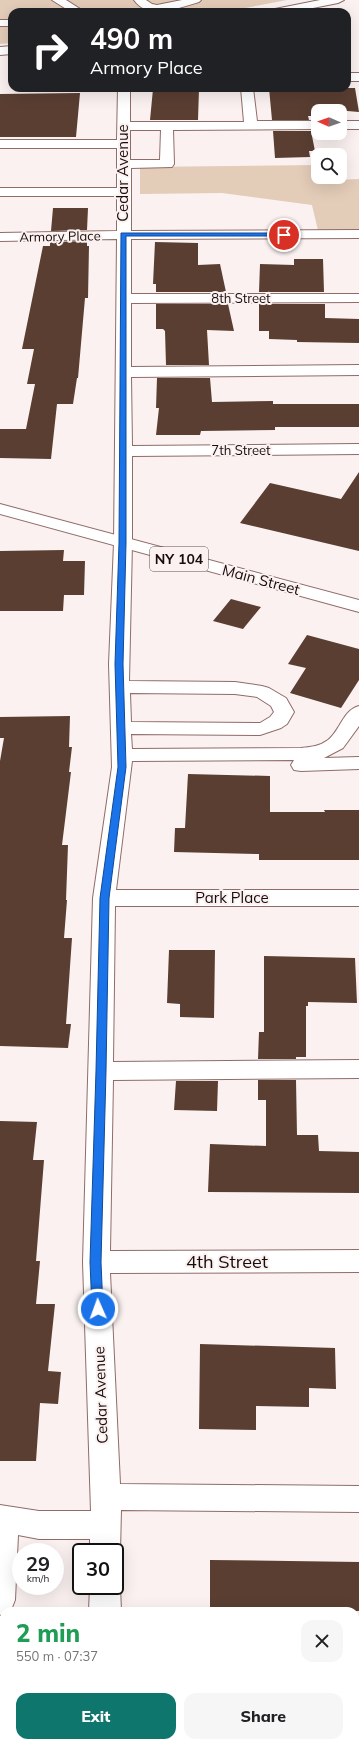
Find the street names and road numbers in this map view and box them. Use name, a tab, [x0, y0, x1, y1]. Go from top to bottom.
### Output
street label: Cedar Avenue	[113, 124, 132, 222]
street label: Armory Place	[19, 227, 101, 245]
street label: 8th Street	[211, 290, 271, 306]
street label: 7th Street	[211, 442, 271, 458]
road number: NY 104	[150, 547, 208, 571]
street label: Main Street	[220, 560, 302, 599]
street label: Park Place	[195, 888, 269, 907]
street label: 4th Street	[186, 1250, 268, 1273]
street label: Cedar Avenue	[89, 1346, 112, 1444]

